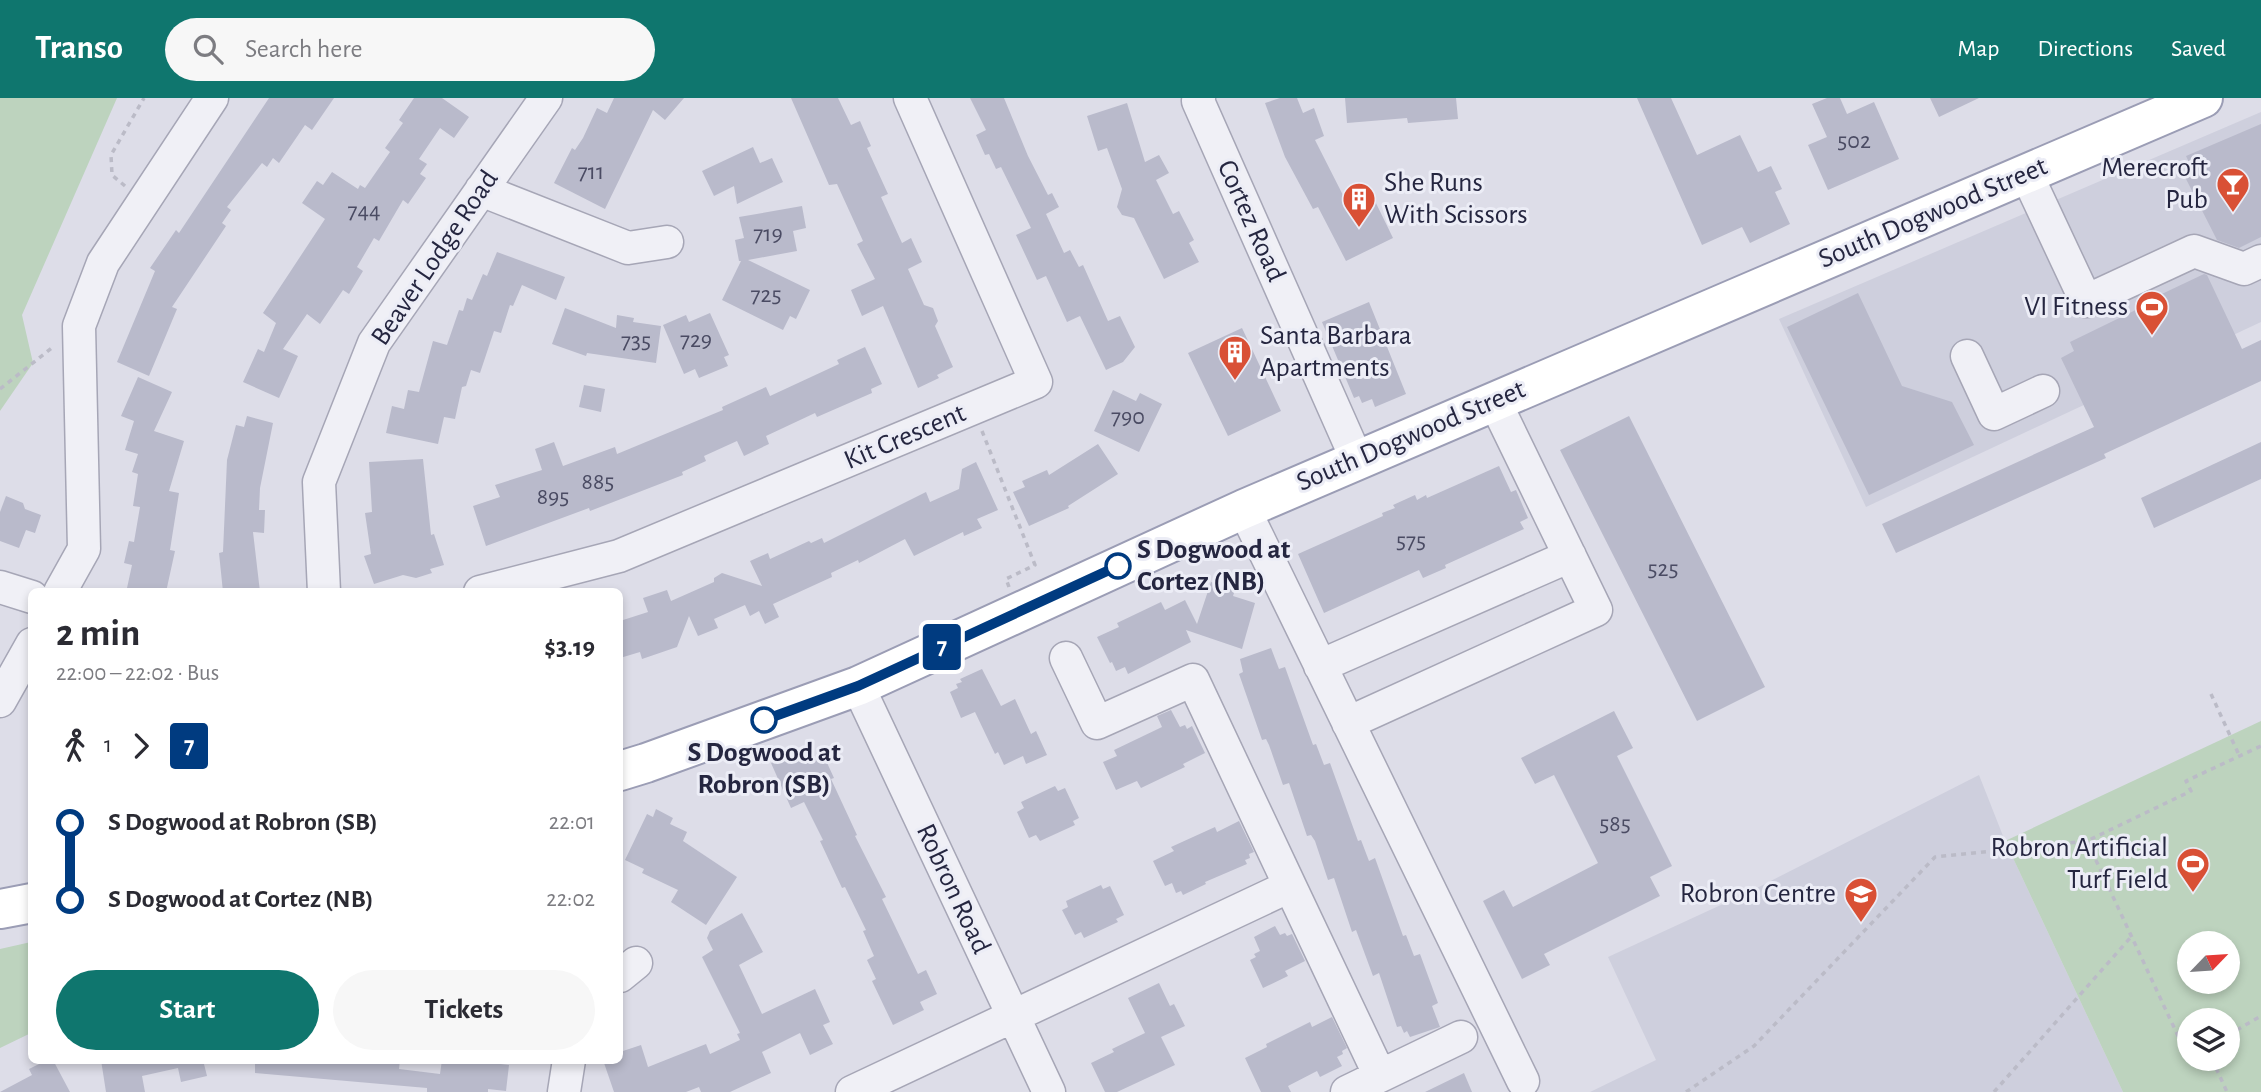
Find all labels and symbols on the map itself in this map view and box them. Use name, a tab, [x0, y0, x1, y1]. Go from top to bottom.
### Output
house number: 502	[1837, 129, 1871, 153]
street label: South Dogwood Street	[1815, 152, 2051, 274]
place label: Merecroft Pub	[2101, 154, 2208, 214]
street label: Cortez Road	[1212, 156, 1290, 286]
house number: 711	[578, 160, 604, 184]
street label: Beaver Lodge Road	[366, 165, 504, 351]
bar icon: Merecroft Pub	[2214, 165, 2252, 214]
place label: She Runs With Scissors	[1384, 169, 1528, 229]
building icon: She Runs With Scissors	[1340, 180, 1378, 229]
house number: 744	[347, 199, 381, 223]
house number: 719	[753, 222, 783, 246]
house number: 725	[751, 283, 781, 307]
sports icon: VI Fitness	[2133, 288, 2171, 337]
place label: VI Fitness	[2024, 293, 2128, 321]
place label: Santa Barbara Apartments	[1260, 322, 1412, 382]
house number: 729	[680, 328, 712, 352]
house number: 735	[621, 329, 651, 353]
building icon: Santa Barbara Apartments	[1216, 333, 1254, 382]
street label: South Dogwood Street	[1293, 375, 1529, 497]
street label: Kit Crescent	[840, 399, 970, 475]
house number: 790	[1111, 405, 1145, 429]
house number: 885	[582, 470, 614, 494]
house number: 895	[537, 485, 569, 509]
house number: 575	[1396, 529, 1426, 553]
place label: S Dogwood at Cortez (NB)	[1137, 536, 1291, 596]
marker: S Dogwood at Cortez (NB)	[1105, 553, 1131, 579]
house number: 525	[1648, 557, 1678, 581]
line badge: 7	[919, 624, 965, 670]
marker: S Dogwood at Robron (SB)	[751, 707, 777, 733]
place label: S Dogwood at Robron (SB)	[687, 739, 841, 799]
house number: 585	[1599, 812, 1631, 836]
street label: Robron Road	[911, 820, 995, 958]
place label: Robron Artificial Turf Field	[1990, 834, 2168, 894]
sports icon: Robron Artificial Turf Field	[2174, 845, 2212, 894]
school or university icon: Robron Centre	[1842, 875, 1880, 924]
place label: Robron Centre	[1680, 880, 1836, 908]
north arrow	[2177, 931, 2240, 994]

